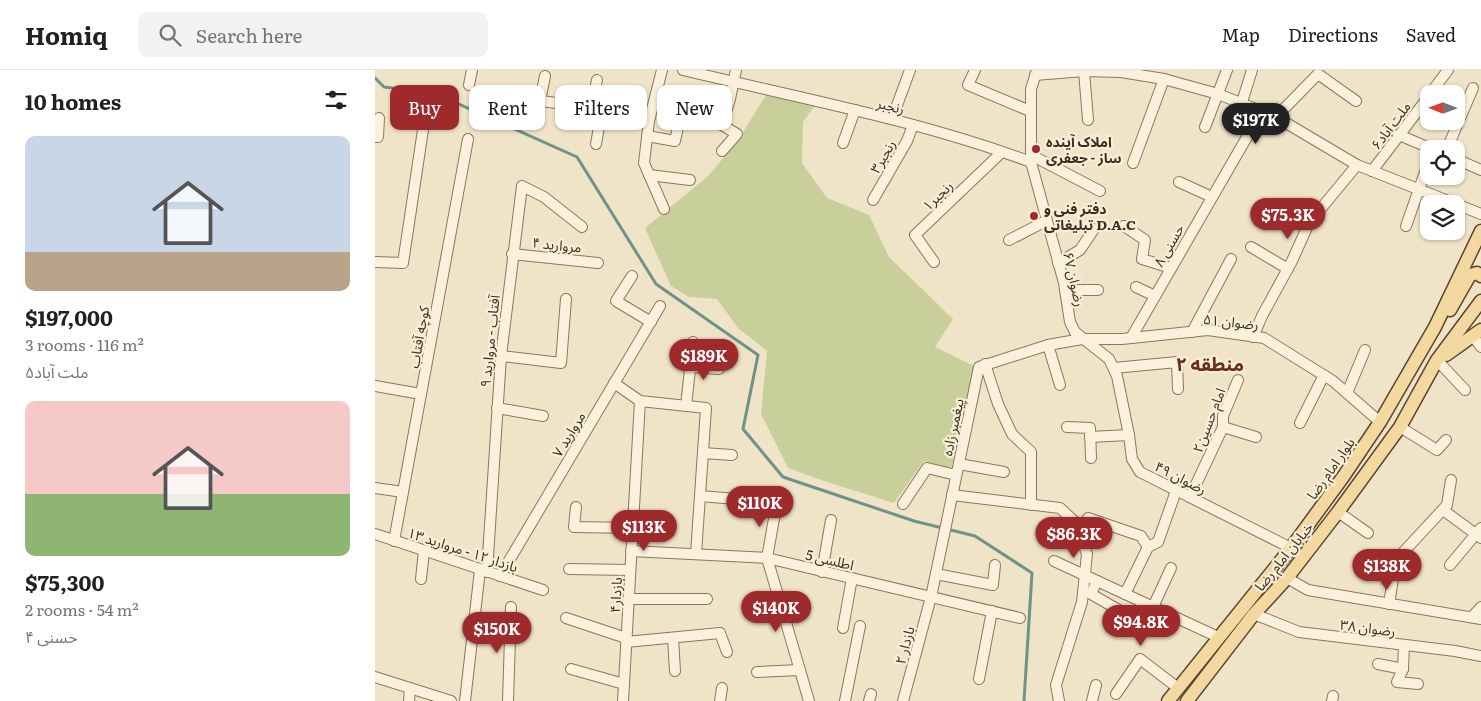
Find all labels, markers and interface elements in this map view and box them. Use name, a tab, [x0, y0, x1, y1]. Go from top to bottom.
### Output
search box	[138, 12, 488, 57]
text: Homiq	[25, 17, 108, 52]
icon: search	[156, 21, 184, 49]
text: Search here	[196, 21, 302, 49]
text: Map	[1222, 21, 1260, 48]
text: Directions	[1288, 21, 1378, 48]
text: Saved	[1406, 21, 1456, 48]
text: 10 homes	[25, 85, 121, 116]
chip: Buy	[390, 85, 459, 130]
chip: Rent	[469, 85, 545, 130]
chip: Filters	[555, 85, 647, 130]
chip: New	[657, 85, 732, 130]
north arrow	[1420, 85, 1465, 130]
map controls	[1420, 85, 1465, 240]
icon: filters	[322, 86, 350, 114]
street label: رنجبر	[874, 92, 907, 118]
street label: ملت آباد۶	[1365, 97, 1415, 153]
pin: $197K	[1221, 102, 1291, 145]
text: $197K	[1233, 107, 1279, 131]
place label: املاک آینده ساز - جعفری	[1046, 131, 1122, 167]
street label: رنجبر۳	[864, 136, 900, 176]
button: locate	[1420, 140, 1465, 185]
marker: املاک آینده ساز - جعفری	[1030, 143, 1042, 155]
icon: home	[143, 168, 233, 258]
street label: رنجبر۱	[917, 175, 957, 215]
button: layers	[1420, 195, 1465, 240]
place label: دفتر فنی و تبلیغاتی D.A.C	[1044, 198, 1136, 234]
pin: $75.3K	[1247, 198, 1329, 240]
text: $75.3K	[1261, 202, 1315, 226]
marker: دفتر فنی و تبلیغاتی D.A.C	[1028, 210, 1040, 222]
street label: حسنی ۸	[1148, 220, 1188, 270]
street label: مروارید ۴	[531, 231, 583, 257]
street label: رضوان ۶۷	[1059, 250, 1091, 308]
street label: آفتاب - مروارید ۹	[474, 293, 504, 388]
text: $197,000	[25, 301, 113, 332]
street label: کوچه آفتاب	[403, 304, 434, 370]
street label: رضوان ۵۱	[1202, 308, 1260, 334]
text: 3 rooms · 116 m²	[25, 332, 144, 356]
pin: $189K	[669, 338, 739, 381]
text: $189K	[680, 343, 728, 367]
district label: منطقه ۲	[1176, 349, 1244, 377]
text: ملت آباد۵	[25, 359, 88, 383]
street label: امام حسین۲	[1186, 385, 1231, 456]
street label: پیغمبر زاده	[936, 396, 969, 458]
street label: مروارید ۷	[547, 408, 589, 460]
icon: home	[143, 433, 233, 523]
street label: بلوار امام رضا	[1301, 433, 1360, 504]
street label: رضوان ۴۹	[1152, 455, 1210, 499]
pin: $110K	[725, 486, 795, 528]
text: $110K	[737, 490, 783, 514]
pin: $113K	[609, 510, 679, 552]
text: $113K	[622, 514, 666, 538]
pin: $86.3K	[1033, 516, 1115, 559]
street label: خیابان امام رضا	[1249, 517, 1319, 596]
text: $86.3K	[1046, 521, 1102, 545]
street label: بازدار ۱۲ - مروارید ۱۳	[405, 522, 521, 576]
street label: اطلسی 5	[804, 544, 856, 574]
pin: $138K	[1352, 548, 1422, 591]
text: $138K	[1363, 553, 1411, 577]
text: $75,300	[25, 566, 104, 597]
street label: بازدار۴	[604, 576, 626, 613]
pin: $140K	[741, 590, 811, 633]
text: $140K	[752, 595, 800, 619]
text: 2 rooms · 54 m²	[25, 597, 139, 621]
pin: $94.8K	[1100, 604, 1182, 647]
text: $94.8K	[1113, 609, 1169, 633]
pin: $150K	[462, 612, 532, 654]
street label: رضوان ۳۸	[1339, 614, 1397, 640]
text: $150K	[473, 616, 521, 640]
text: حسنی ۴	[25, 624, 78, 648]
street label: بازدار ۲	[889, 624, 919, 666]

